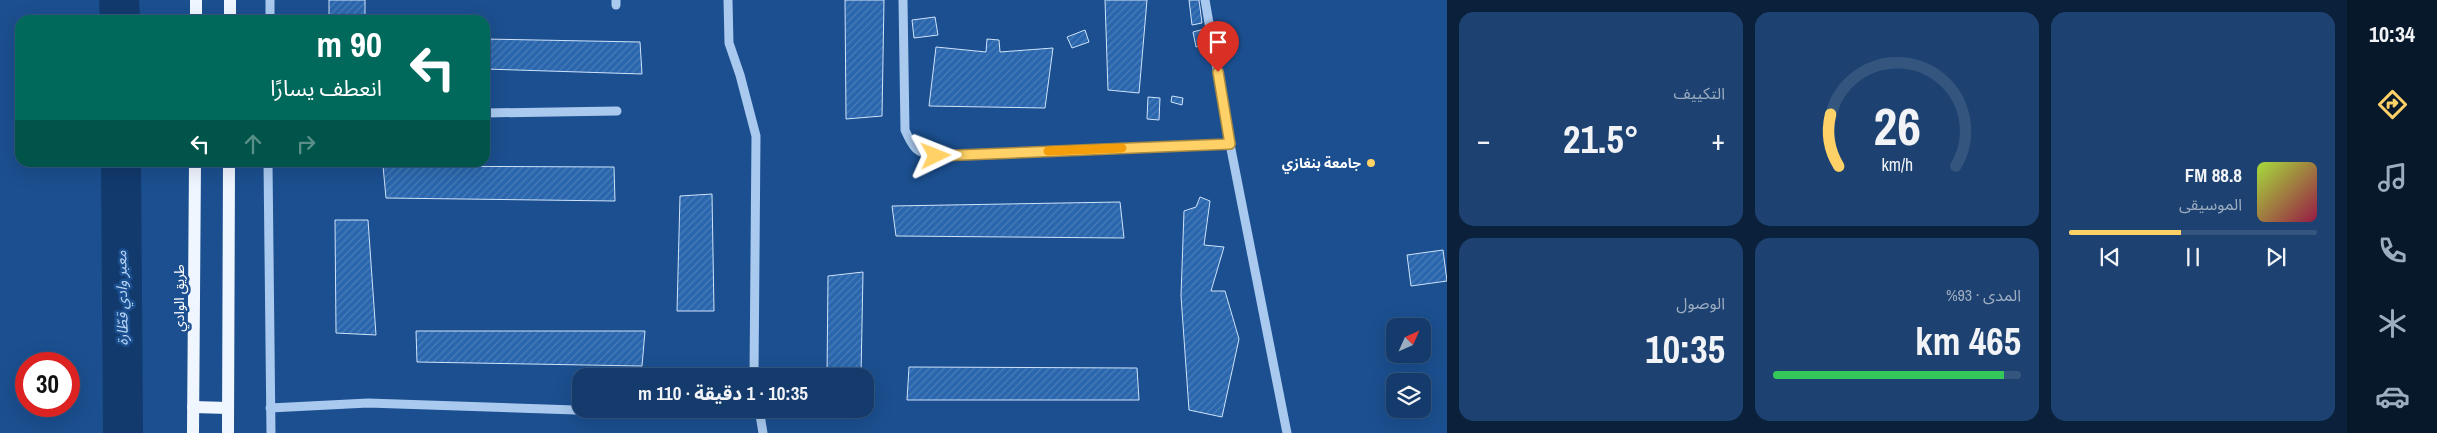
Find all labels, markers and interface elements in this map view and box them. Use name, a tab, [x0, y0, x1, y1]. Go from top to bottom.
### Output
text: 10:34	[2369, 19, 2415, 49]
text: 90 m	[317, 21, 382, 68]
pin	[1197, 21, 1239, 72]
icon: arrive	[1204, 28, 1232, 56]
icon: left	[400, 35, 465, 100]
text: انعطف يسارًا	[270, 73, 382, 103]
text: التكييف	[1673, 82, 1725, 104]
icon: directions	[2375, 87, 2410, 122]
text: 26	[1873, 91, 1921, 161]
text: 21.5°	[1563, 114, 1639, 165]
text: −	[1477, 121, 1490, 159]
text: +	[1712, 121, 1725, 159]
position arrow	[909, 129, 961, 181]
icon: left	[186, 130, 214, 158]
icon: ahead	[239, 130, 267, 158]
icon: right	[292, 130, 320, 158]
text: km/h	[1881, 153, 1913, 177]
place label: جامعة بنغازي	[1282, 154, 1361, 174]
marker: جامعة بنغازي	[1365, 157, 1377, 169]
icon: music	[2375, 160, 2410, 195]
text: 88.8 FM	[2185, 162, 2242, 188]
text: الموسيقى	[2179, 193, 2242, 215]
icon: phone	[2375, 233, 2410, 268]
icon: previous	[2096, 243, 2124, 271]
icon: pause	[2179, 243, 2207, 271]
icon: next	[2262, 243, 2290, 271]
water label: معبر وادي قطّارة	[110, 250, 134, 346]
street label: طريق الوادي	[170, 264, 190, 332]
text: المدى · 93%	[1946, 284, 2021, 306]
text: الوصول	[1676, 292, 1725, 314]
icon: climate	[2375, 306, 2410, 341]
text: 465 km	[1915, 316, 2021, 367]
north arrow	[1386, 318, 1431, 362]
map controls	[1386, 318, 1431, 418]
text: 10:35	[1645, 324, 1725, 375]
speed limit sign: 30	[15, 352, 80, 417]
button: layers	[1386, 373, 1431, 418]
icon: car	[2375, 379, 2410, 414]
text: 10:35 · 1 دقيقة · 110 m	[638, 380, 808, 406]

